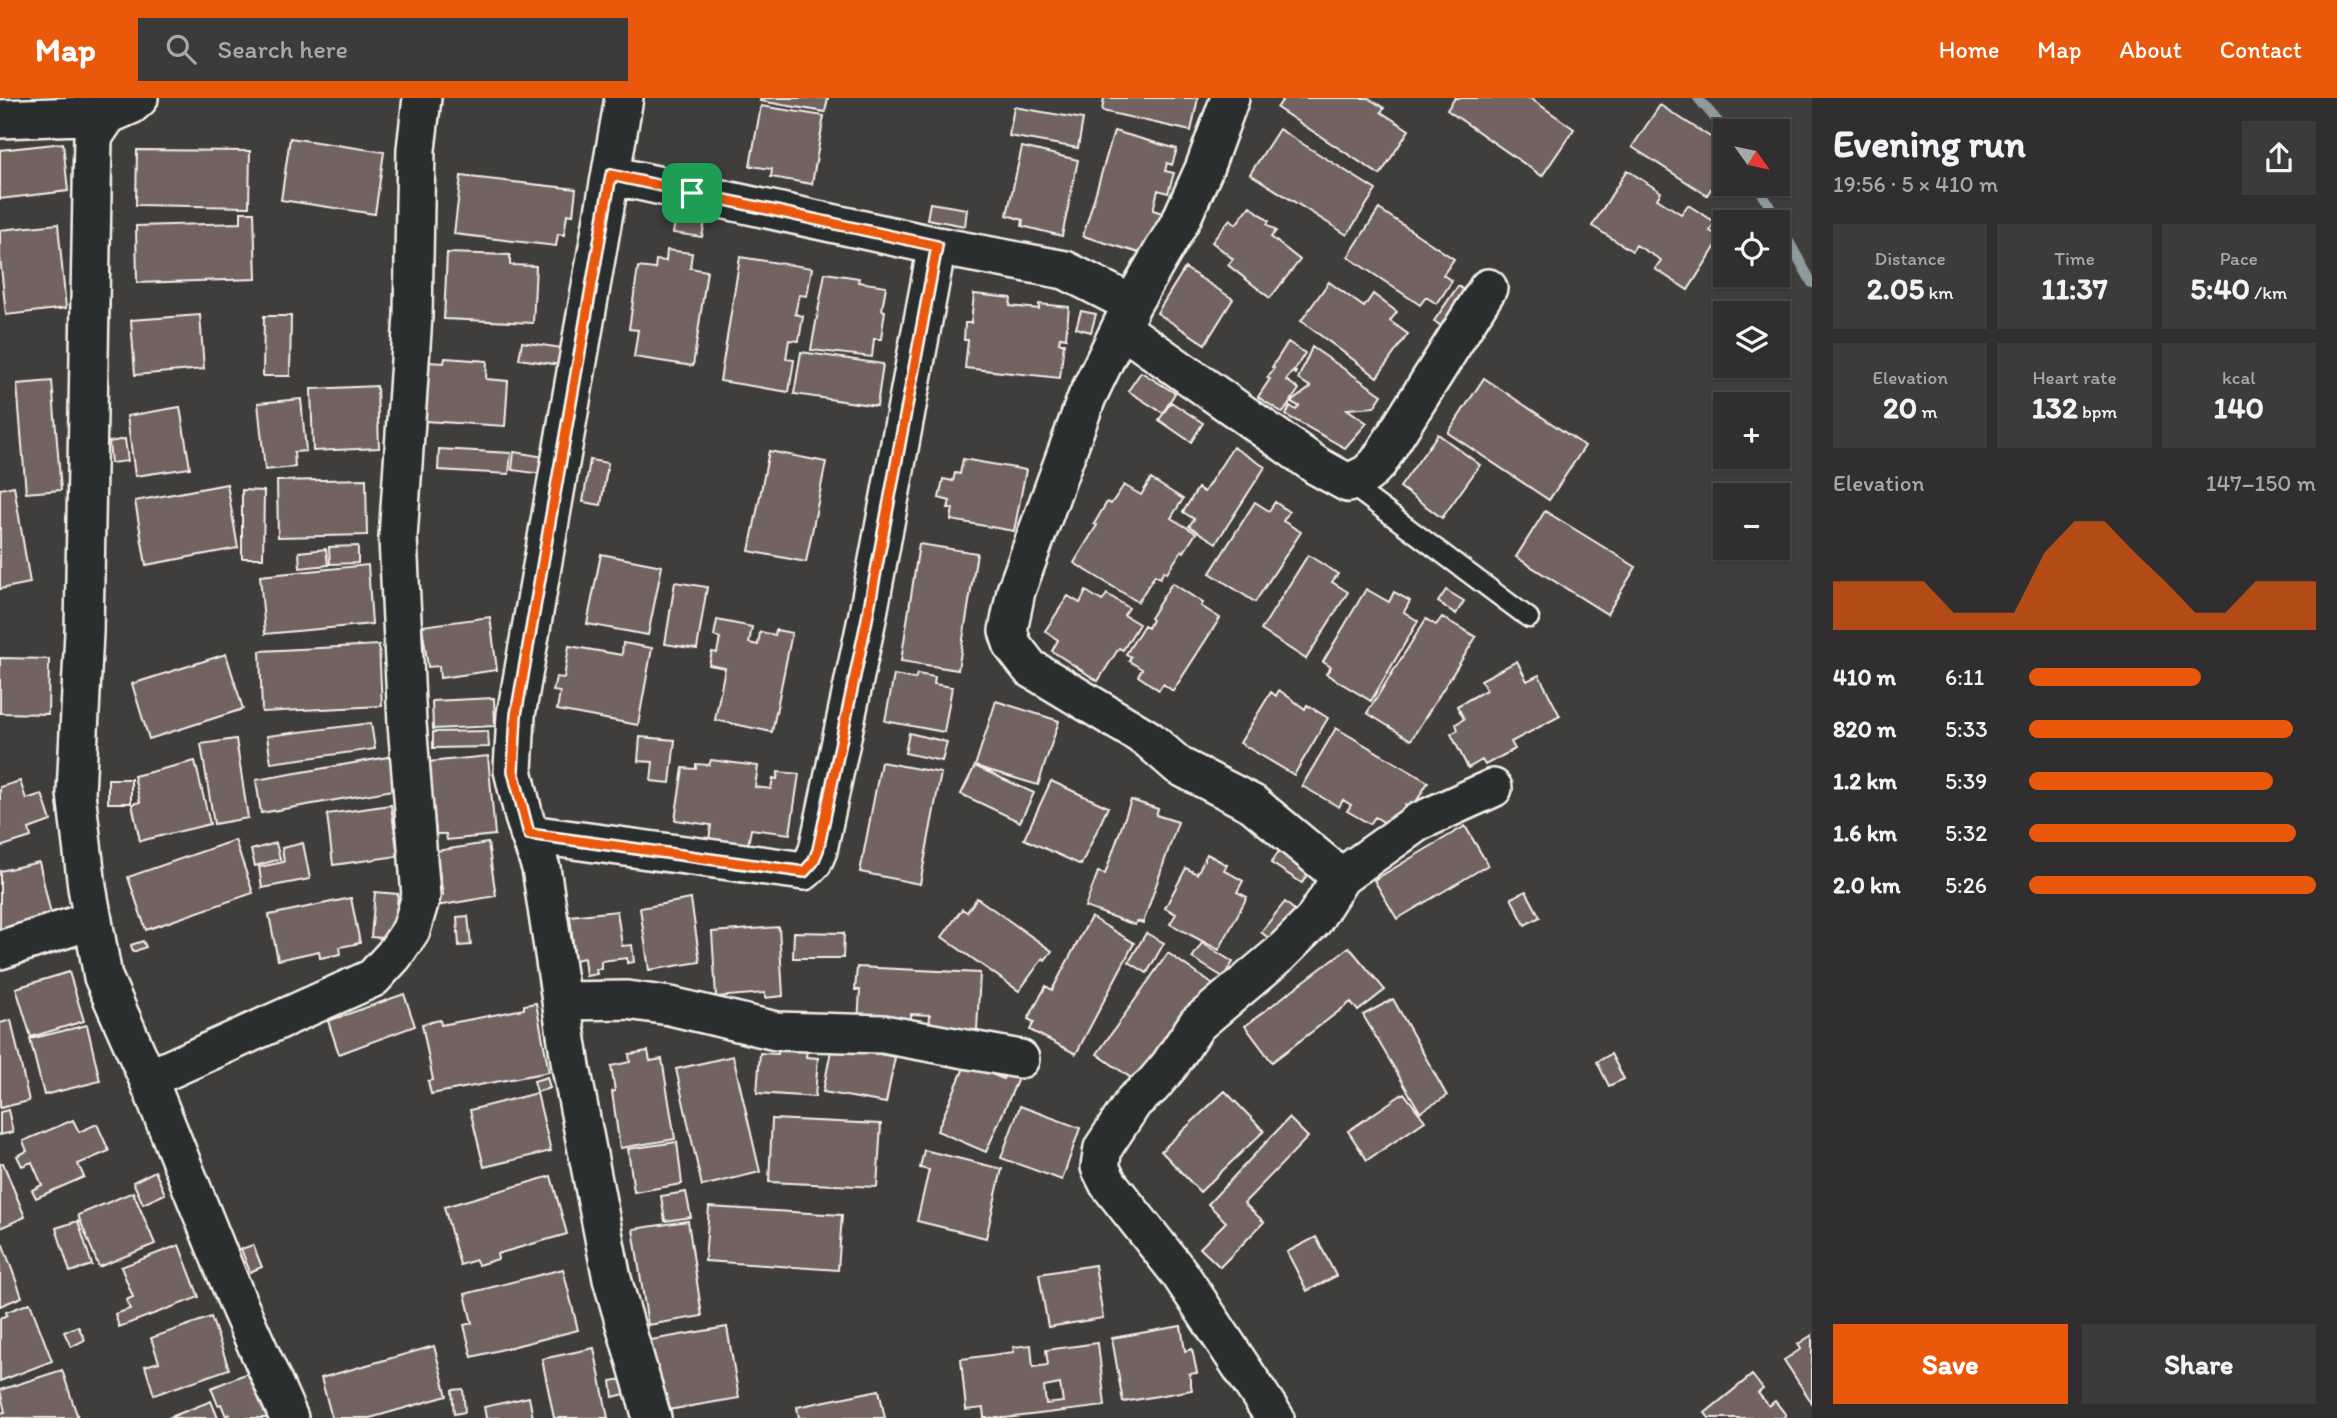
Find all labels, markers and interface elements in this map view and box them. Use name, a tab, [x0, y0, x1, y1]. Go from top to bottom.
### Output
search box	[138, 18, 628, 81]
text: Map	[35, 30, 96, 69]
icon: search	[162, 30, 200, 68]
text: Search here	[218, 33, 348, 65]
text: Home	[1939, 35, 1999, 64]
text: Map	[2037, 35, 2081, 64]
text: About	[2119, 35, 2182, 64]
text: Contact	[2220, 35, 2302, 64]
north arrow	[1713, 119, 1790, 196]
map controls	[1713, 119, 1790, 560]
text: Evening run	[1833, 121, 2026, 167]
button: share	[2242, 121, 2316, 195]
pin	[662, 163, 722, 223]
text: 19:56 · 5 × 410 m	[1833, 170, 1998, 198]
icon: arrive	[673, 174, 711, 212]
button: locate	[1713, 210, 1790, 287]
text: Distance	[1875, 247, 1946, 270]
text: Time	[2054, 247, 2095, 270]
text: Pace	[2220, 247, 2258, 270]
text: 2.05	[1867, 270, 1924, 307]
text: 11:37	[2041, 270, 2108, 307]
text: 5:40	[2190, 270, 2250, 307]
text: km	[1924, 281, 1954, 304]
text: /km	[2250, 281, 2287, 304]
button: layers	[1713, 301, 1790, 378]
text: Elevation	[1872, 366, 1948, 389]
text: Heart rate	[2032, 366, 2117, 389]
text: kcal	[2222, 366, 2256, 389]
text: 20	[1883, 389, 1917, 426]
text: 132	[2032, 389, 2078, 426]
text: 140	[2214, 389, 2264, 426]
button: +	[1713, 392, 1790, 469]
text: m	[1917, 400, 1937, 423]
text: bpm	[2078, 400, 2117, 423]
text: Elevation	[1833, 469, 1924, 497]
text: 147–150 m	[2206, 469, 2316, 497]
button: −	[1713, 483, 1790, 560]
text: 410 m	[1833, 663, 1896, 691]
text: 6:11	[1945, 663, 1984, 691]
text: 820 m	[1833, 715, 1896, 743]
text: 5:33	[1945, 715, 1988, 743]
text: 1.2 km	[1833, 767, 1897, 795]
text: 5:39	[1945, 767, 1987, 795]
text: 1.6 km	[1833, 819, 1897, 847]
text: 5:32	[1945, 819, 1987, 847]
text: 2.0 km	[1833, 871, 1901, 899]
text: 5:26	[1945, 871, 1987, 899]
button: Save	[1833, 1324, 2068, 1404]
button: Share	[2082, 1324, 2316, 1404]

